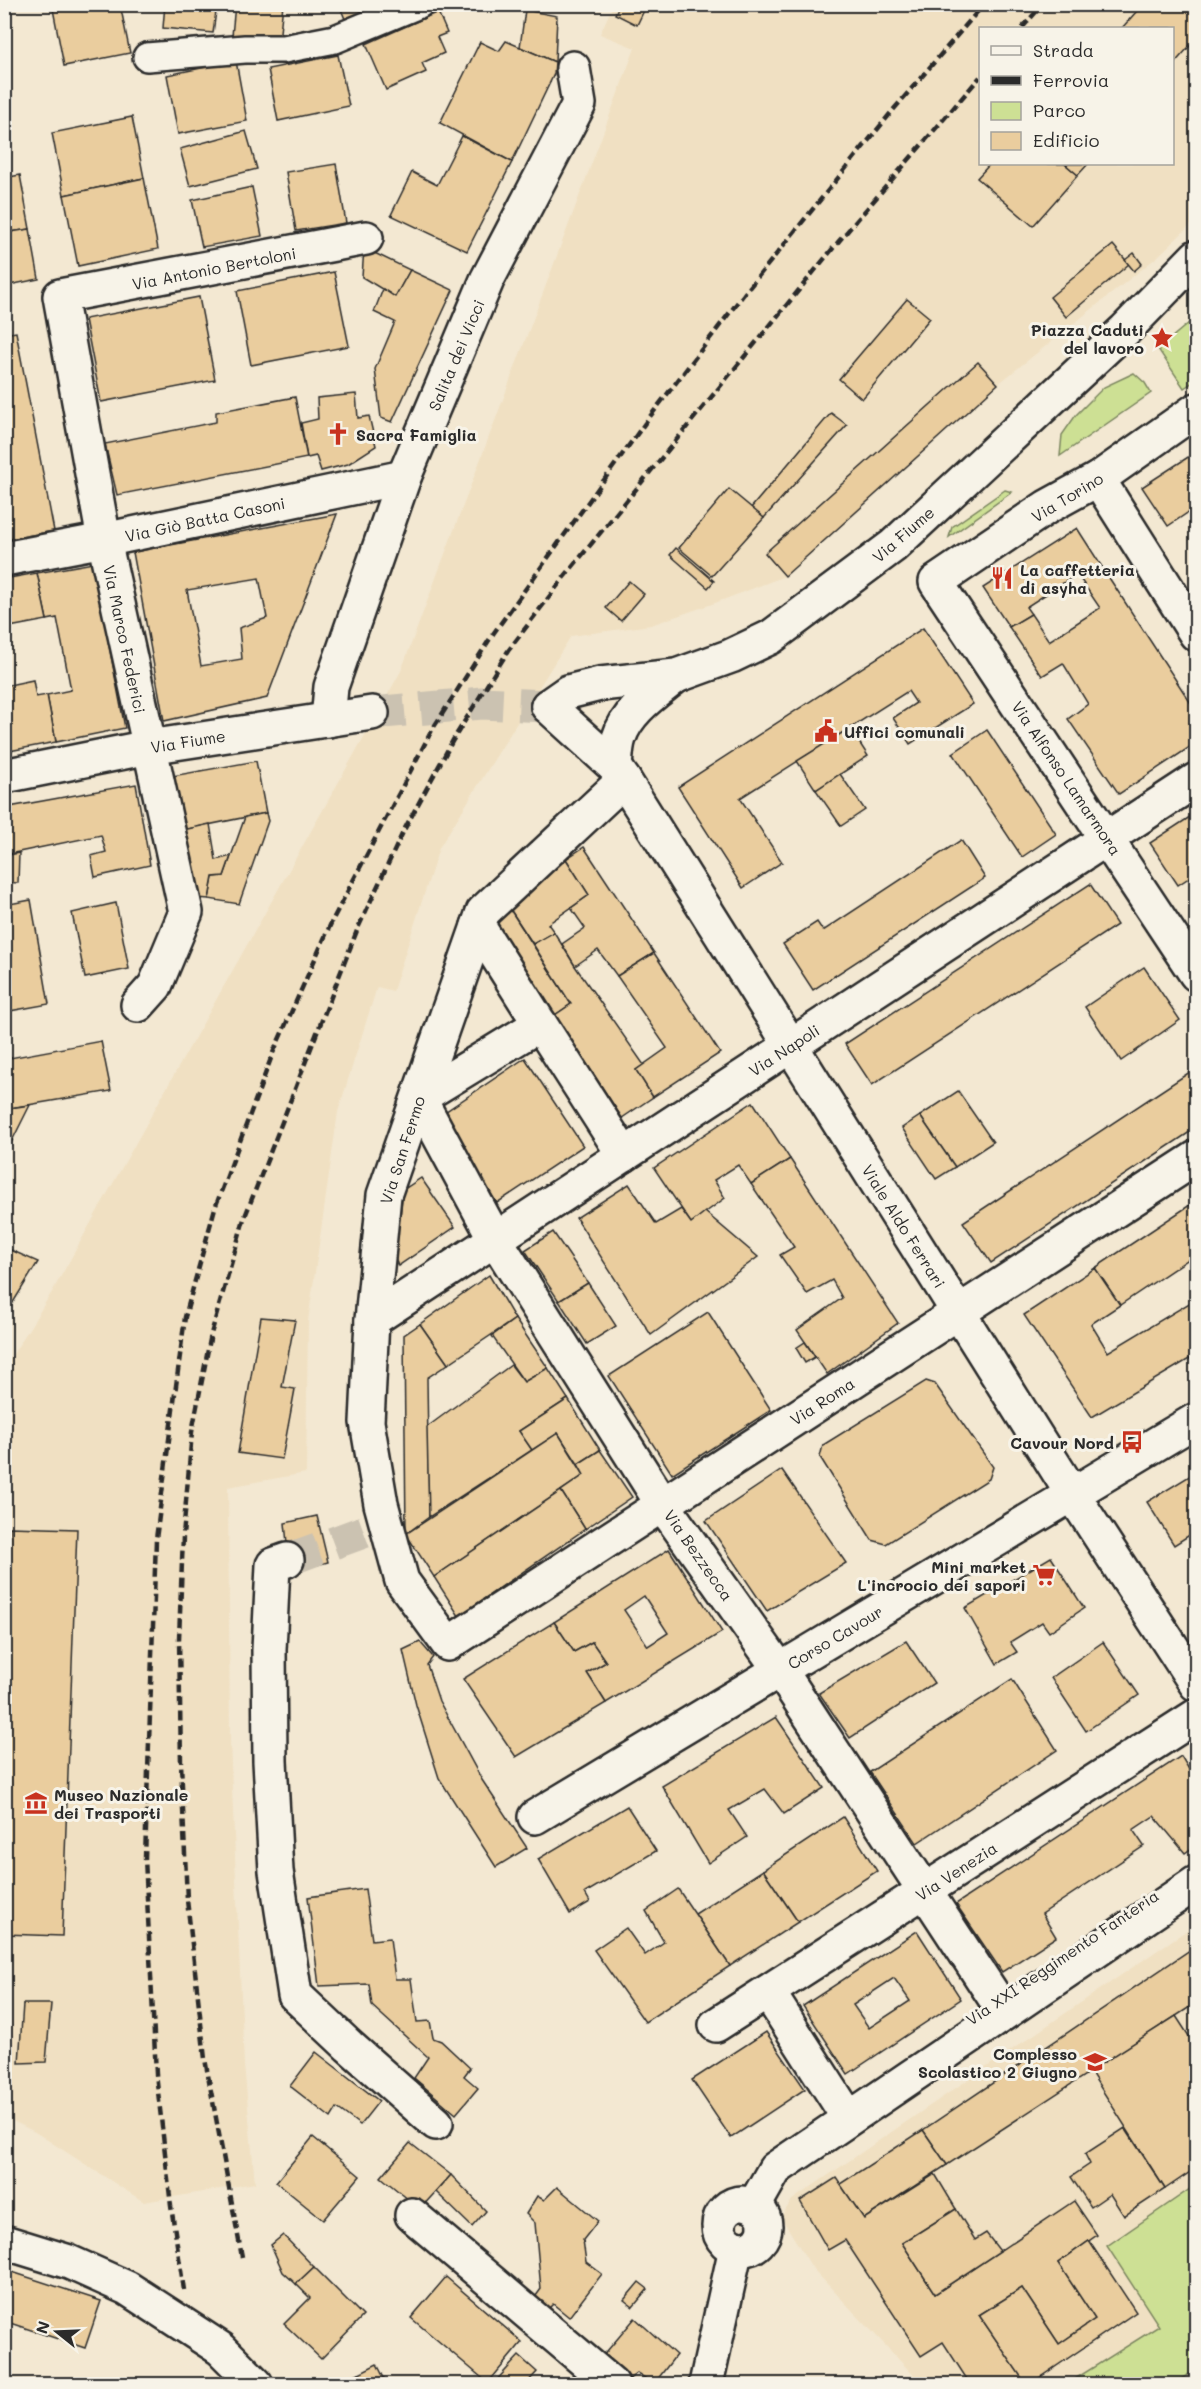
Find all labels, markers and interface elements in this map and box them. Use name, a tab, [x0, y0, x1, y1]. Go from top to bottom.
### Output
legend	[979, 27, 1174, 165]
text: Strada	[1033, 38, 1094, 62]
text: Ferrovia	[1033, 68, 1109, 92]
text: Parco	[1033, 98, 1086, 122]
text: Edificio	[1033, 128, 1100, 152]
street label: Via Antonio Bertoloni	[130, 242, 298, 294]
street label: Salita dei Vicci	[423, 296, 489, 414]
place label: Piazza Caduti del lavoro	[1031, 319, 1144, 358]
place icon: Piazza Caduti del lavoro	[1149, 325, 1175, 351]
church icon: Sacra Famiglia	[325, 421, 351, 447]
place label: Sacra Famiglia	[356, 424, 477, 445]
street label: Via Torino	[1027, 467, 1107, 527]
street label: Via Giò Batta Casoni	[123, 492, 287, 546]
street label: Via Fiume	[868, 501, 938, 567]
place label: La caffetteria di asyha	[1020, 559, 1135, 598]
street label: Via Marco Federici	[99, 563, 151, 715]
restaurant icon: La caffetteria di asyha	[989, 565, 1015, 591]
street label: Via Alfonso Lamarmora	[1007, 697, 1127, 859]
public building icon: Uffici comunali	[813, 718, 839, 744]
place label: Uffici comunali	[844, 721, 965, 742]
street label: Via Fiume	[149, 725, 227, 757]
street label: Via Napoli	[745, 1019, 823, 1081]
street label: Via San Fermo	[375, 1093, 429, 1207]
street label: Viale Aldo Ferrari	[858, 1160, 950, 1292]
street label: Via Roma	[786, 1372, 858, 1430]
bus stop icon: Cavour Nord	[1119, 1429, 1145, 1455]
place label: Cavour Nord	[1010, 1432, 1114, 1453]
street label: Via Bezzecca	[660, 1505, 738, 1605]
place label: Mini market L'incrocio dei sapori	[858, 1556, 1026, 1595]
supermarket icon: Mini market L'incrocio dei sapori	[1031, 1562, 1057, 1588]
street label: Corso Cavour	[784, 1600, 886, 1674]
place label: Museo Nazionale dei Trasporti	[54, 1784, 188, 1823]
museum icon: Museo Nazionale dei Trasporti	[23, 1790, 49, 1816]
street label: Via Venezia	[911, 1837, 1001, 1905]
street label: Via XXI Reggimento Fanteria	[962, 1885, 1162, 2029]
place label: Complesso Scolastico 2 Giugno	[918, 2043, 1077, 2082]
school or university icon: Complesso Scolastico 2 Giugno	[1082, 2049, 1108, 2075]
north arrow	[27, 2302, 87, 2362]
text: N	[30, 2318, 54, 2336]

